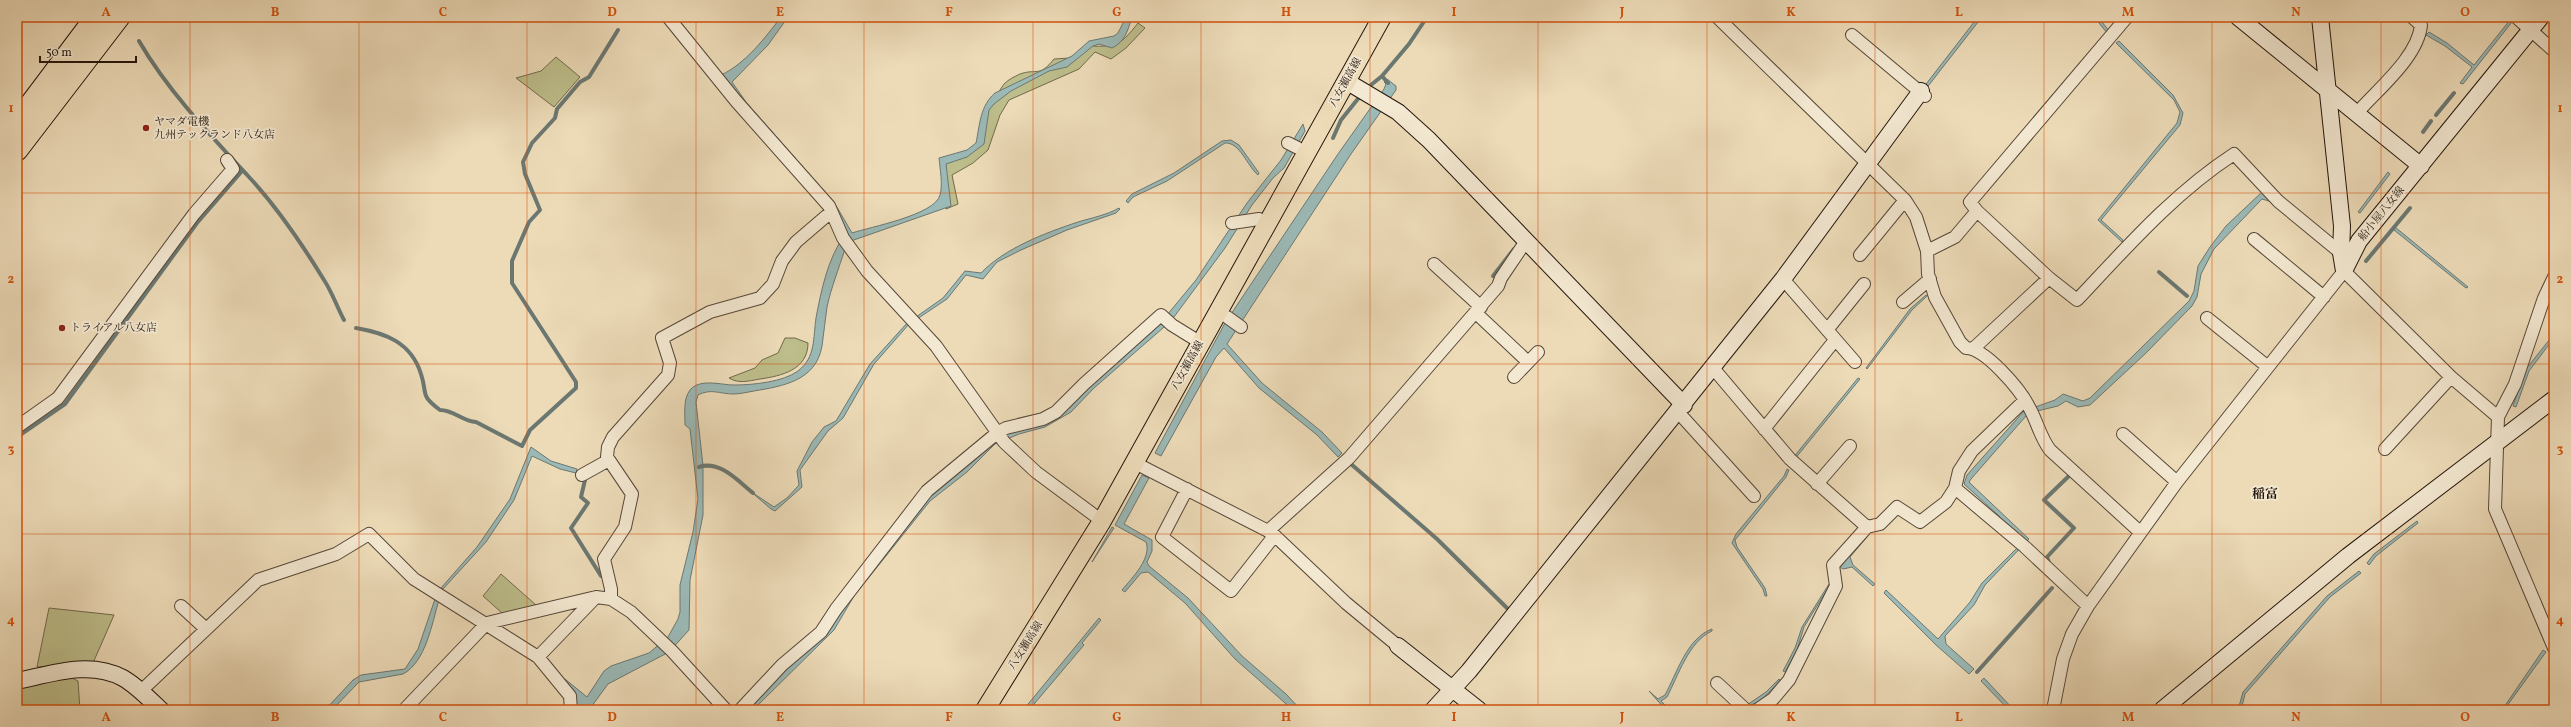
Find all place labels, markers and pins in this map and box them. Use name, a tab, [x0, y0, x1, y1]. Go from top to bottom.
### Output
place label: ヤマダ電機 九州テックランド八女店	[154, 115, 275, 143]
marker: ヤマダ電機 九州テックランド八女店	[141, 123, 151, 133]
place label: トライアル八女店	[70, 321, 157, 336]
marker: トライアル八女店	[57, 323, 67, 333]

